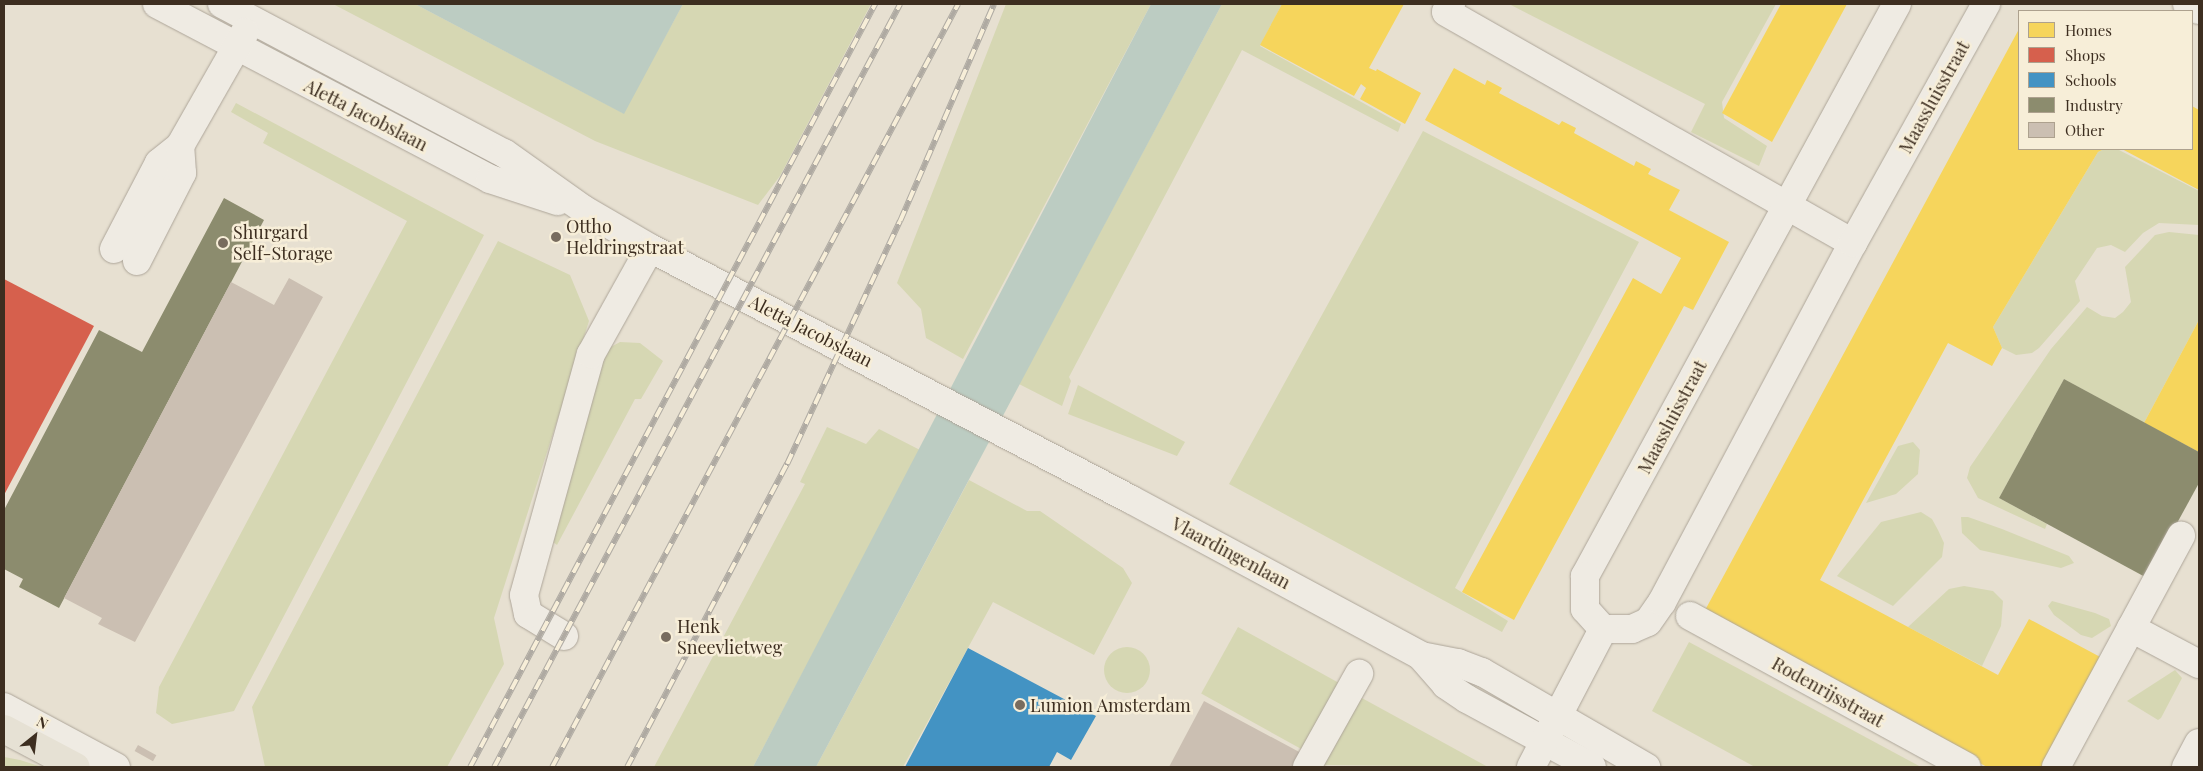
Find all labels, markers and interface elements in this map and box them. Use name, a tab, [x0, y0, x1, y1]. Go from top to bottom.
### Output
legend	[2018, 10, 2193, 150]
text: Homes	[2065, 20, 2112, 40]
street label: Maassluisstraat	[1894, 37, 1974, 157]
text: Shops	[2065, 45, 2106, 65]
text: Schools	[2065, 70, 2117, 90]
street label: Aletta Jacobslaan	[301, 75, 431, 155]
text: Industry	[2065, 95, 2123, 115]
text: Other	[2065, 120, 2105, 140]
place label: Ottho Heldringstraat	[566, 216, 684, 258]
place label: Shurgard Self-Storage	[233, 222, 333, 264]
marker: Ottho Heldringstraat	[550, 231, 562, 243]
marker: Shurgard Self-Storage	[217, 237, 229, 249]
street label: Aletta Jacobslaan	[746, 291, 876, 371]
street label: Maassluisstraat	[1633, 357, 1711, 477]
street label: Vlaardingenlaan	[1168, 513, 1294, 593]
place label: Henk Sneevlietweg	[677, 616, 782, 659]
marker: Henk Sneevlietweg	[659, 630, 673, 644]
street label: Rodenrijsstraat	[1768, 652, 1888, 732]
place label: Lumion Amsterdam	[1030, 694, 1191, 716]
marker: Lumion Amsterdam	[1014, 699, 1026, 711]
north arrow	[10, 711, 60, 761]
text: N	[33, 712, 52, 733]

